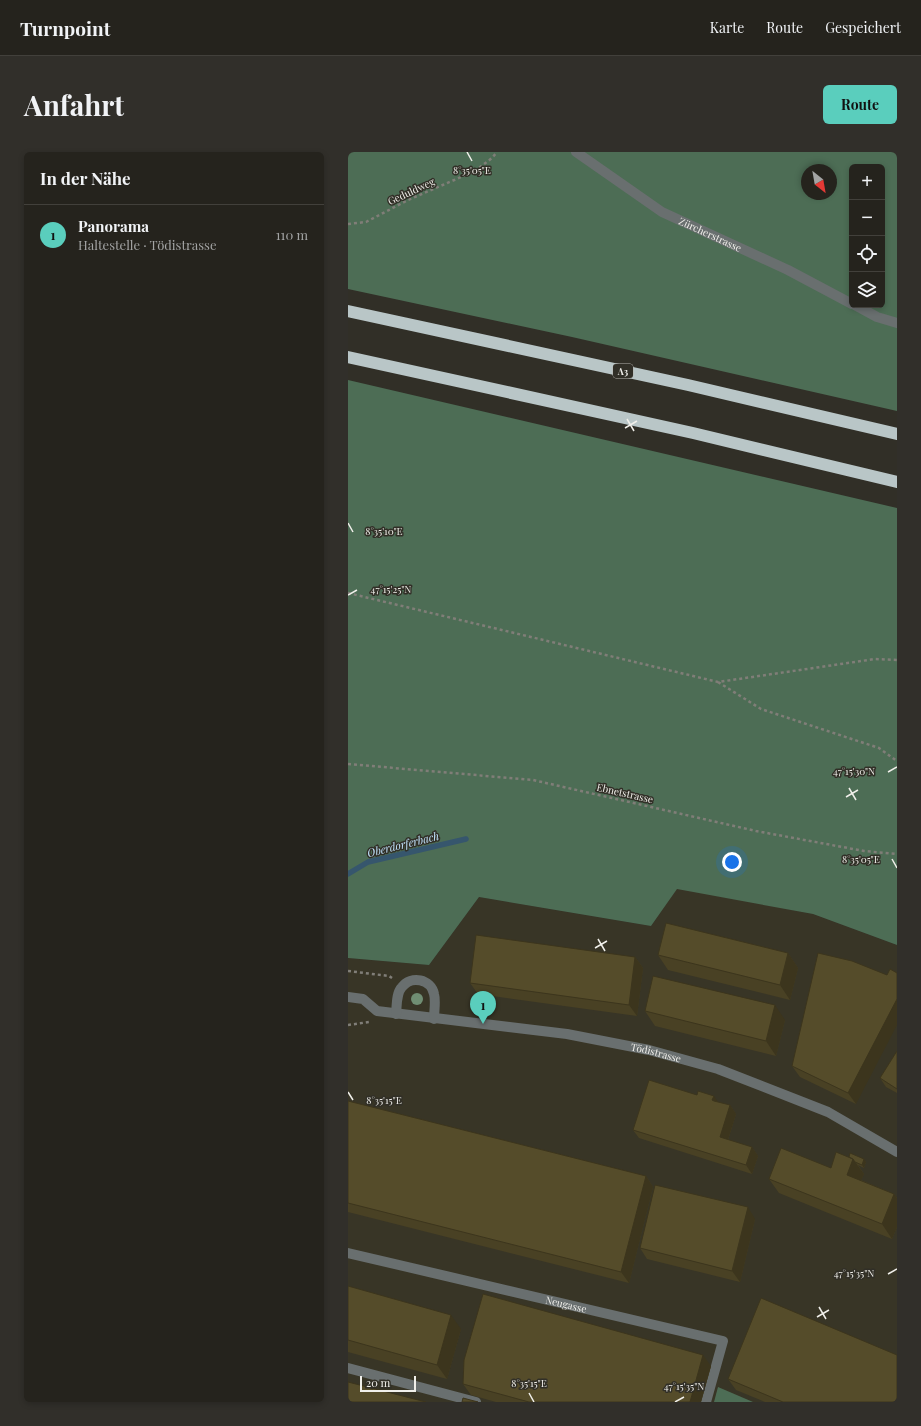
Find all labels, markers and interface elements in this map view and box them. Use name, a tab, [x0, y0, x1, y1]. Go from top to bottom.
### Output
text: Turnpoint	[20, 15, 110, 41]
text: Karte	[710, 18, 744, 37]
text: Route	[766, 18, 803, 37]
text: Gespeichert	[825, 18, 901, 37]
button: Route	[823, 85, 897, 124]
text: Anfahrt	[24, 86, 124, 123]
text: 8°35'05"E	[453, 163, 491, 177]
north arrow	[801, 164, 837, 200]
map controls	[849, 164, 885, 308]
button: +	[849, 164, 885, 200]
text: In der Nähe	[40, 167, 131, 189]
street label: Geduldweg	[385, 174, 437, 208]
button: −	[849, 200, 885, 236]
street label: Zürcherstrasse	[677, 214, 744, 255]
text: Panorama	[78, 216, 149, 236]
text: 1	[51, 226, 55, 243]
text: 110 m	[276, 226, 308, 243]
text: Haltestelle · Tödistrasse	[78, 236, 217, 253]
button: locate	[849, 236, 885, 272]
button: layers	[849, 272, 885, 308]
road number: A3	[613, 364, 633, 378]
text: 8°35'10"E	[365, 524, 403, 538]
text: 47°15'25"N	[371, 582, 411, 596]
text: 47°15'30"N	[833, 764, 875, 778]
street label: Ebnetstrasse	[595, 780, 655, 806]
water label: Oberdorferbach	[365, 828, 441, 860]
your location	[722, 852, 742, 872]
text: 8°35'05"E	[842, 852, 880, 866]
pin: 1	[470, 991, 496, 1024]
street label: Tödistrasse	[630, 1040, 683, 1066]
text: 8°35'15"E	[366, 1093, 402, 1107]
text: 47°15'35"N	[834, 1266, 874, 1280]
street label: Neugasse	[544, 1293, 588, 1316]
scale bar	[360, 1374, 416, 1393]
text: 20 m	[366, 1375, 390, 1390]
text: 8°35'15"E	[511, 1376, 547, 1390]
text: 47°15'35"N	[664, 1379, 704, 1393]

